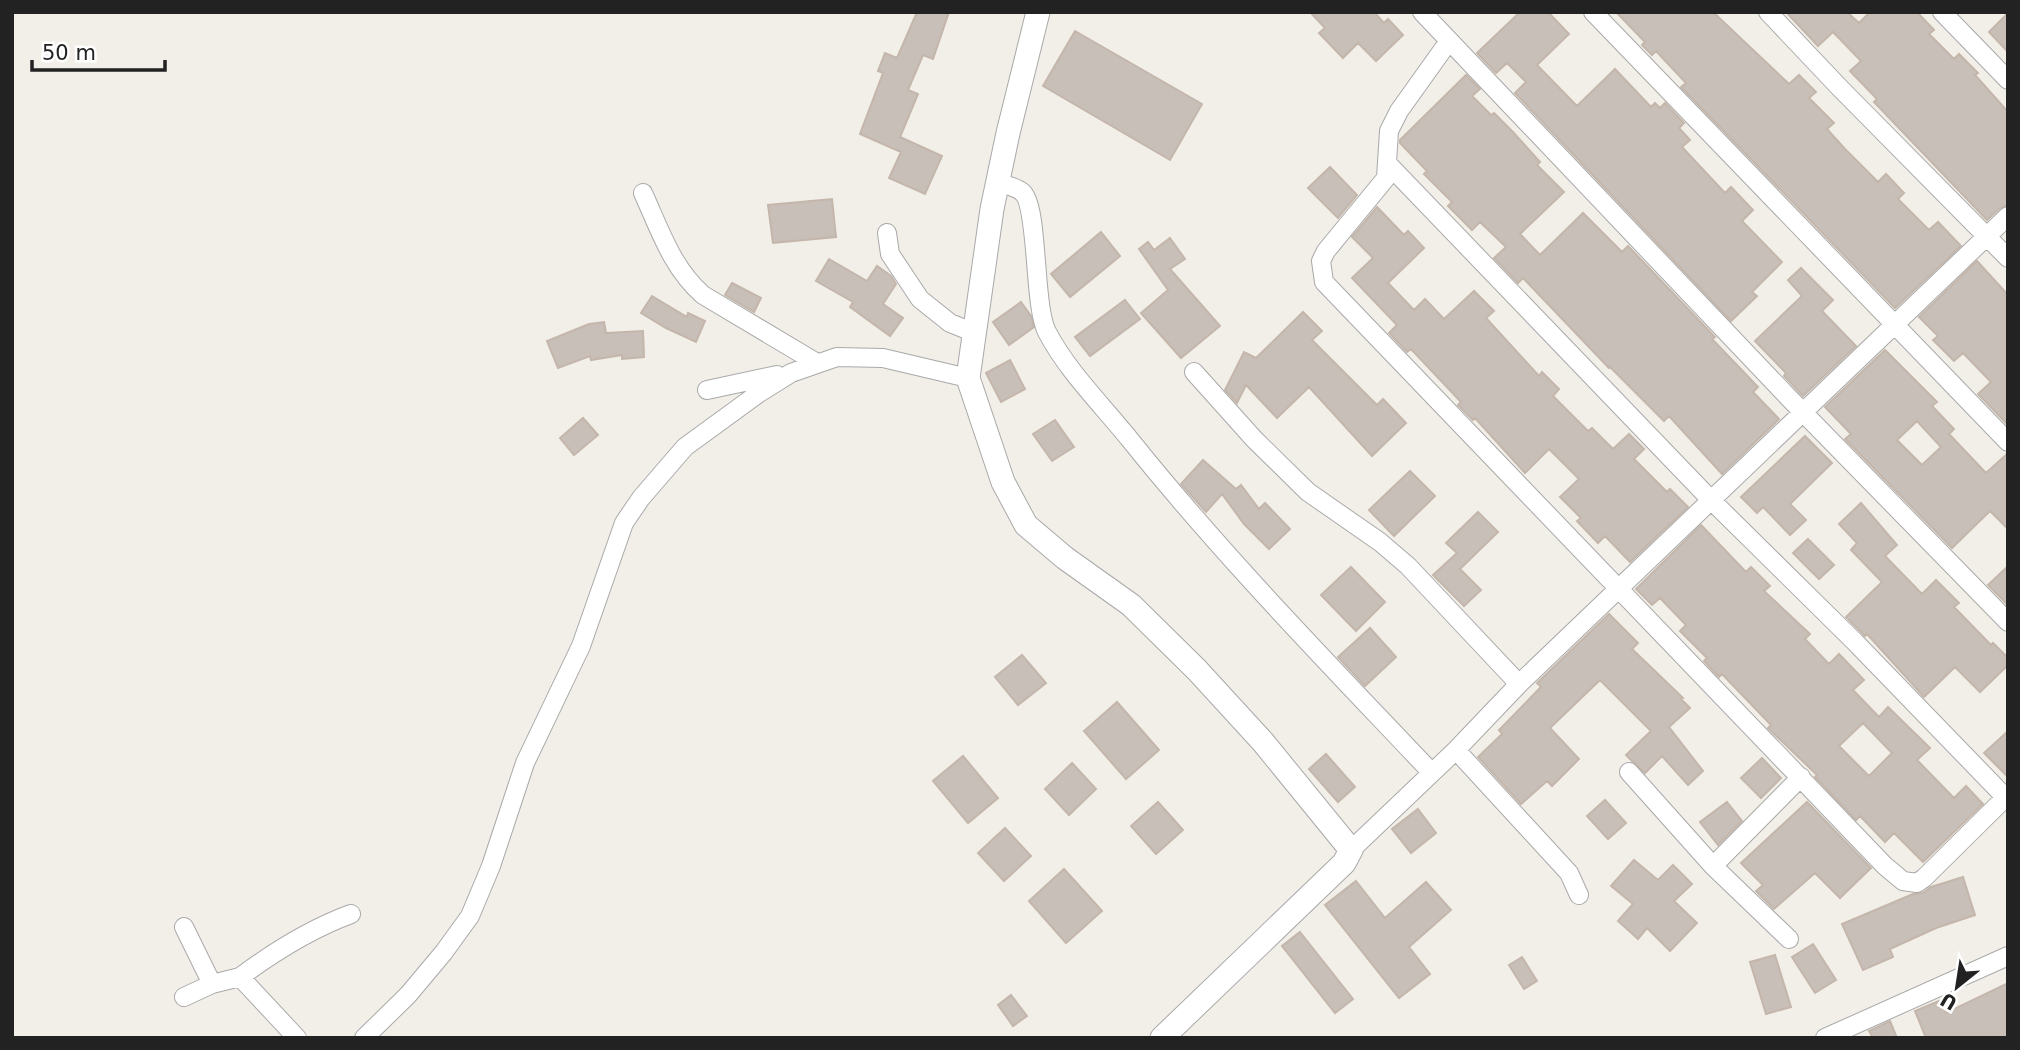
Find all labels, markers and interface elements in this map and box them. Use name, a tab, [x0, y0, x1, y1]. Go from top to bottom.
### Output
scale bar	[32, 28, 164, 72]
text: 50 m	[42, 41, 96, 65]
north arrow	[1922, 952, 1992, 1022]
text: U	[1936, 988, 1961, 1015]

